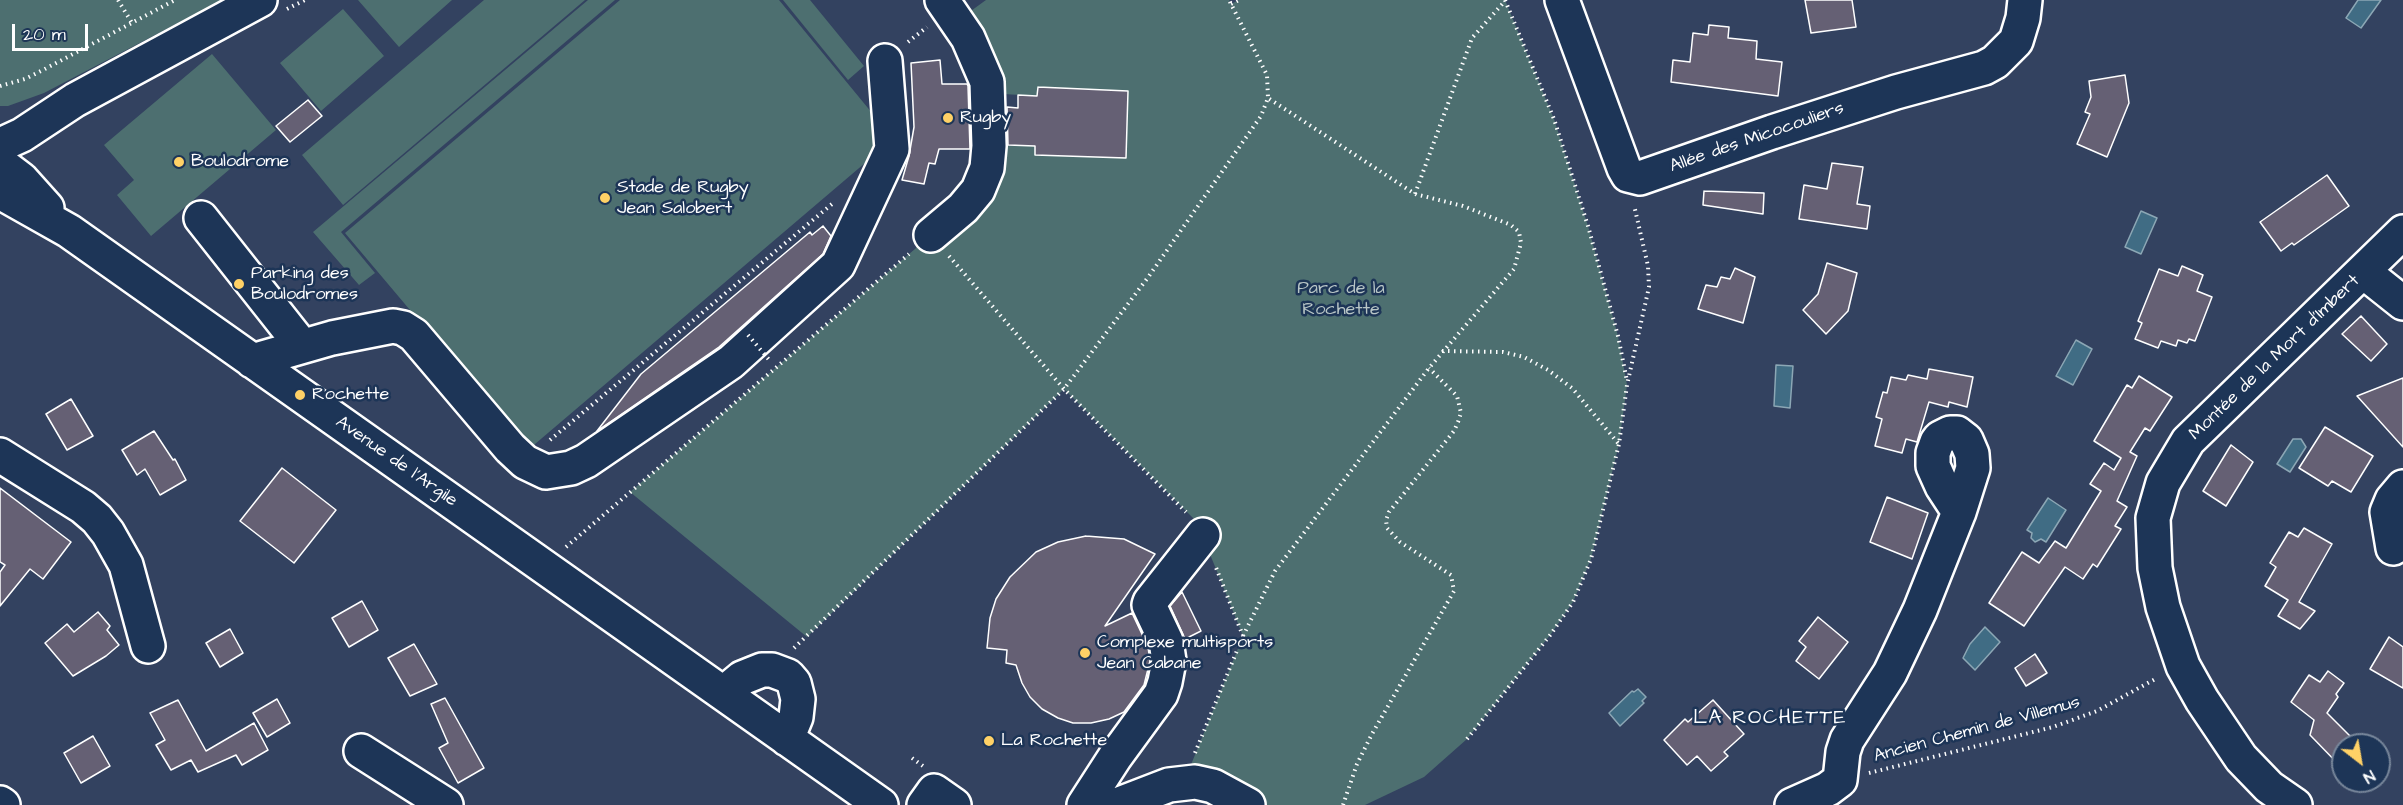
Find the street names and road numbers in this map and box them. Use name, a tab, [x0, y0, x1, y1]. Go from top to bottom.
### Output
street label: Allée des Micocouliers	[1667, 98, 1847, 178]
street label: Montée de la Mort d'Imbert	[2185, 271, 2365, 445]
street label: Avenue de l'Argile	[331, 412, 461, 512]
street label: Ancien Chemin de Villemus	[1871, 692, 2083, 768]

